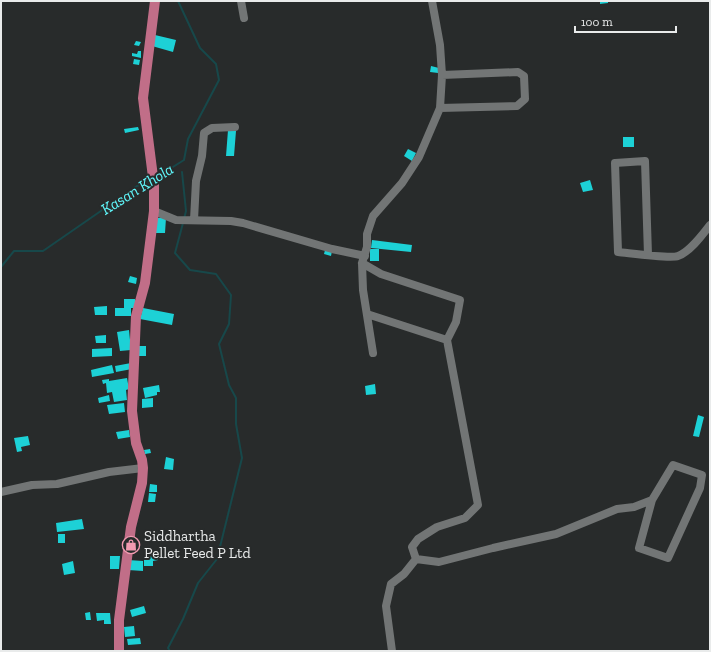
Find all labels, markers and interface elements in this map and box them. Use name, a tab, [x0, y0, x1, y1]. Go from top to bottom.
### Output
scale bar	[575, 8, 676, 34]
text: 100 m	[581, 15, 613, 29]
water label: Kasan Khola	[97, 159, 177, 219]
place label: Siddhartha Pellet Feed P Ltd	[144, 527, 251, 562]
shop icon: Siddhartha Pellet Feed P Ltd	[121, 535, 141, 555]

